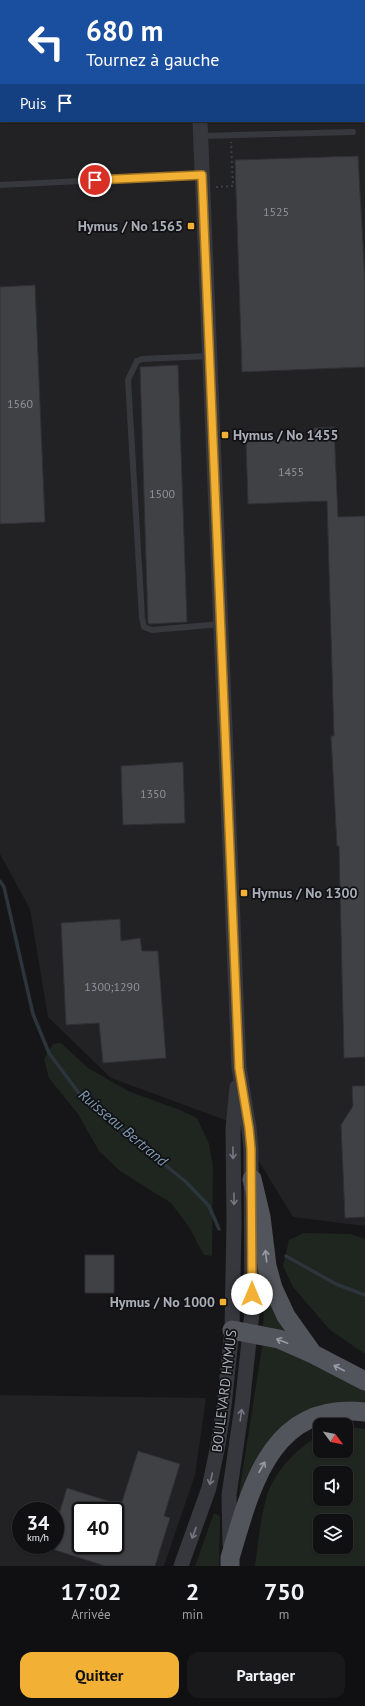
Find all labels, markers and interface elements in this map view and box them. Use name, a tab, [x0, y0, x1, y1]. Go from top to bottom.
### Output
text: 680 m	[86, 12, 163, 49]
icon: left	[20, 16, 72, 68]
text: Tournez à gauche	[86, 48, 219, 71]
icon: arrive	[54, 92, 76, 114]
text: Puis	[20, 94, 46, 113]
pin	[78, 163, 112, 197]
icon: arrive	[84, 169, 106, 191]
house number: 1525	[263, 204, 289, 219]
place label: Hymus / No 1565	[78, 217, 183, 235]
marker: Hymus / No 1565	[186, 221, 196, 231]
house number: 1560	[7, 396, 34, 411]
place label: Hymus / No 1455	[233, 426, 338, 444]
marker: Hymus / No 1455	[220, 430, 230, 440]
house number: 1455	[278, 464, 304, 479]
house number: 1500	[149, 486, 176, 501]
house number: 1350	[140, 786, 167, 801]
place label: Hymus / No 1300	[252, 884, 357, 902]
marker: Hymus / No 1300	[239, 888, 249, 898]
house number: 1300;1290	[84, 979, 140, 994]
water label: Ruisseau Bertrand	[75, 1085, 172, 1171]
one-way arrow	[229, 1146, 237, 1159]
one-way arrow	[230, 1192, 237, 1205]
one-way arrow	[262, 1250, 270, 1263]
position arrow	[231, 1273, 273, 1315]
place label: Hymus / No 1000	[110, 1293, 215, 1311]
marker: Hymus / No 1000	[218, 1297, 228, 1307]
street label: BOULEVARD HYMUS	[208, 1329, 240, 1453]
one-way arrow	[277, 1336, 289, 1344]
one-way arrow	[333, 1364, 345, 1371]
one-way arrow	[237, 1409, 245, 1422]
north arrow	[313, 1418, 353, 1458]
map controls	[313, 1418, 353, 1554]
one-way arrow	[259, 1461, 267, 1473]
button: sound	[313, 1466, 353, 1506]
one-way arrow	[207, 1473, 215, 1486]
speed limit sign: 40	[72, 1502, 124, 1554]
text: 34	[27, 1510, 49, 1536]
button: layers	[313, 1514, 353, 1554]
one-way arrow	[190, 1526, 198, 1538]
text: km/h	[27, 1531, 49, 1544]
text: 17:02	[61, 1576, 121, 1607]
text: 2	[186, 1576, 199, 1607]
text: 750	[264, 1576, 304, 1607]
text: Arrivée	[71, 1606, 111, 1623]
text: min	[182, 1606, 203, 1623]
text: m	[279, 1606, 289, 1623]
button: Quitter	[20, 1652, 179, 1698]
button: Partager	[187, 1652, 345, 1698]

